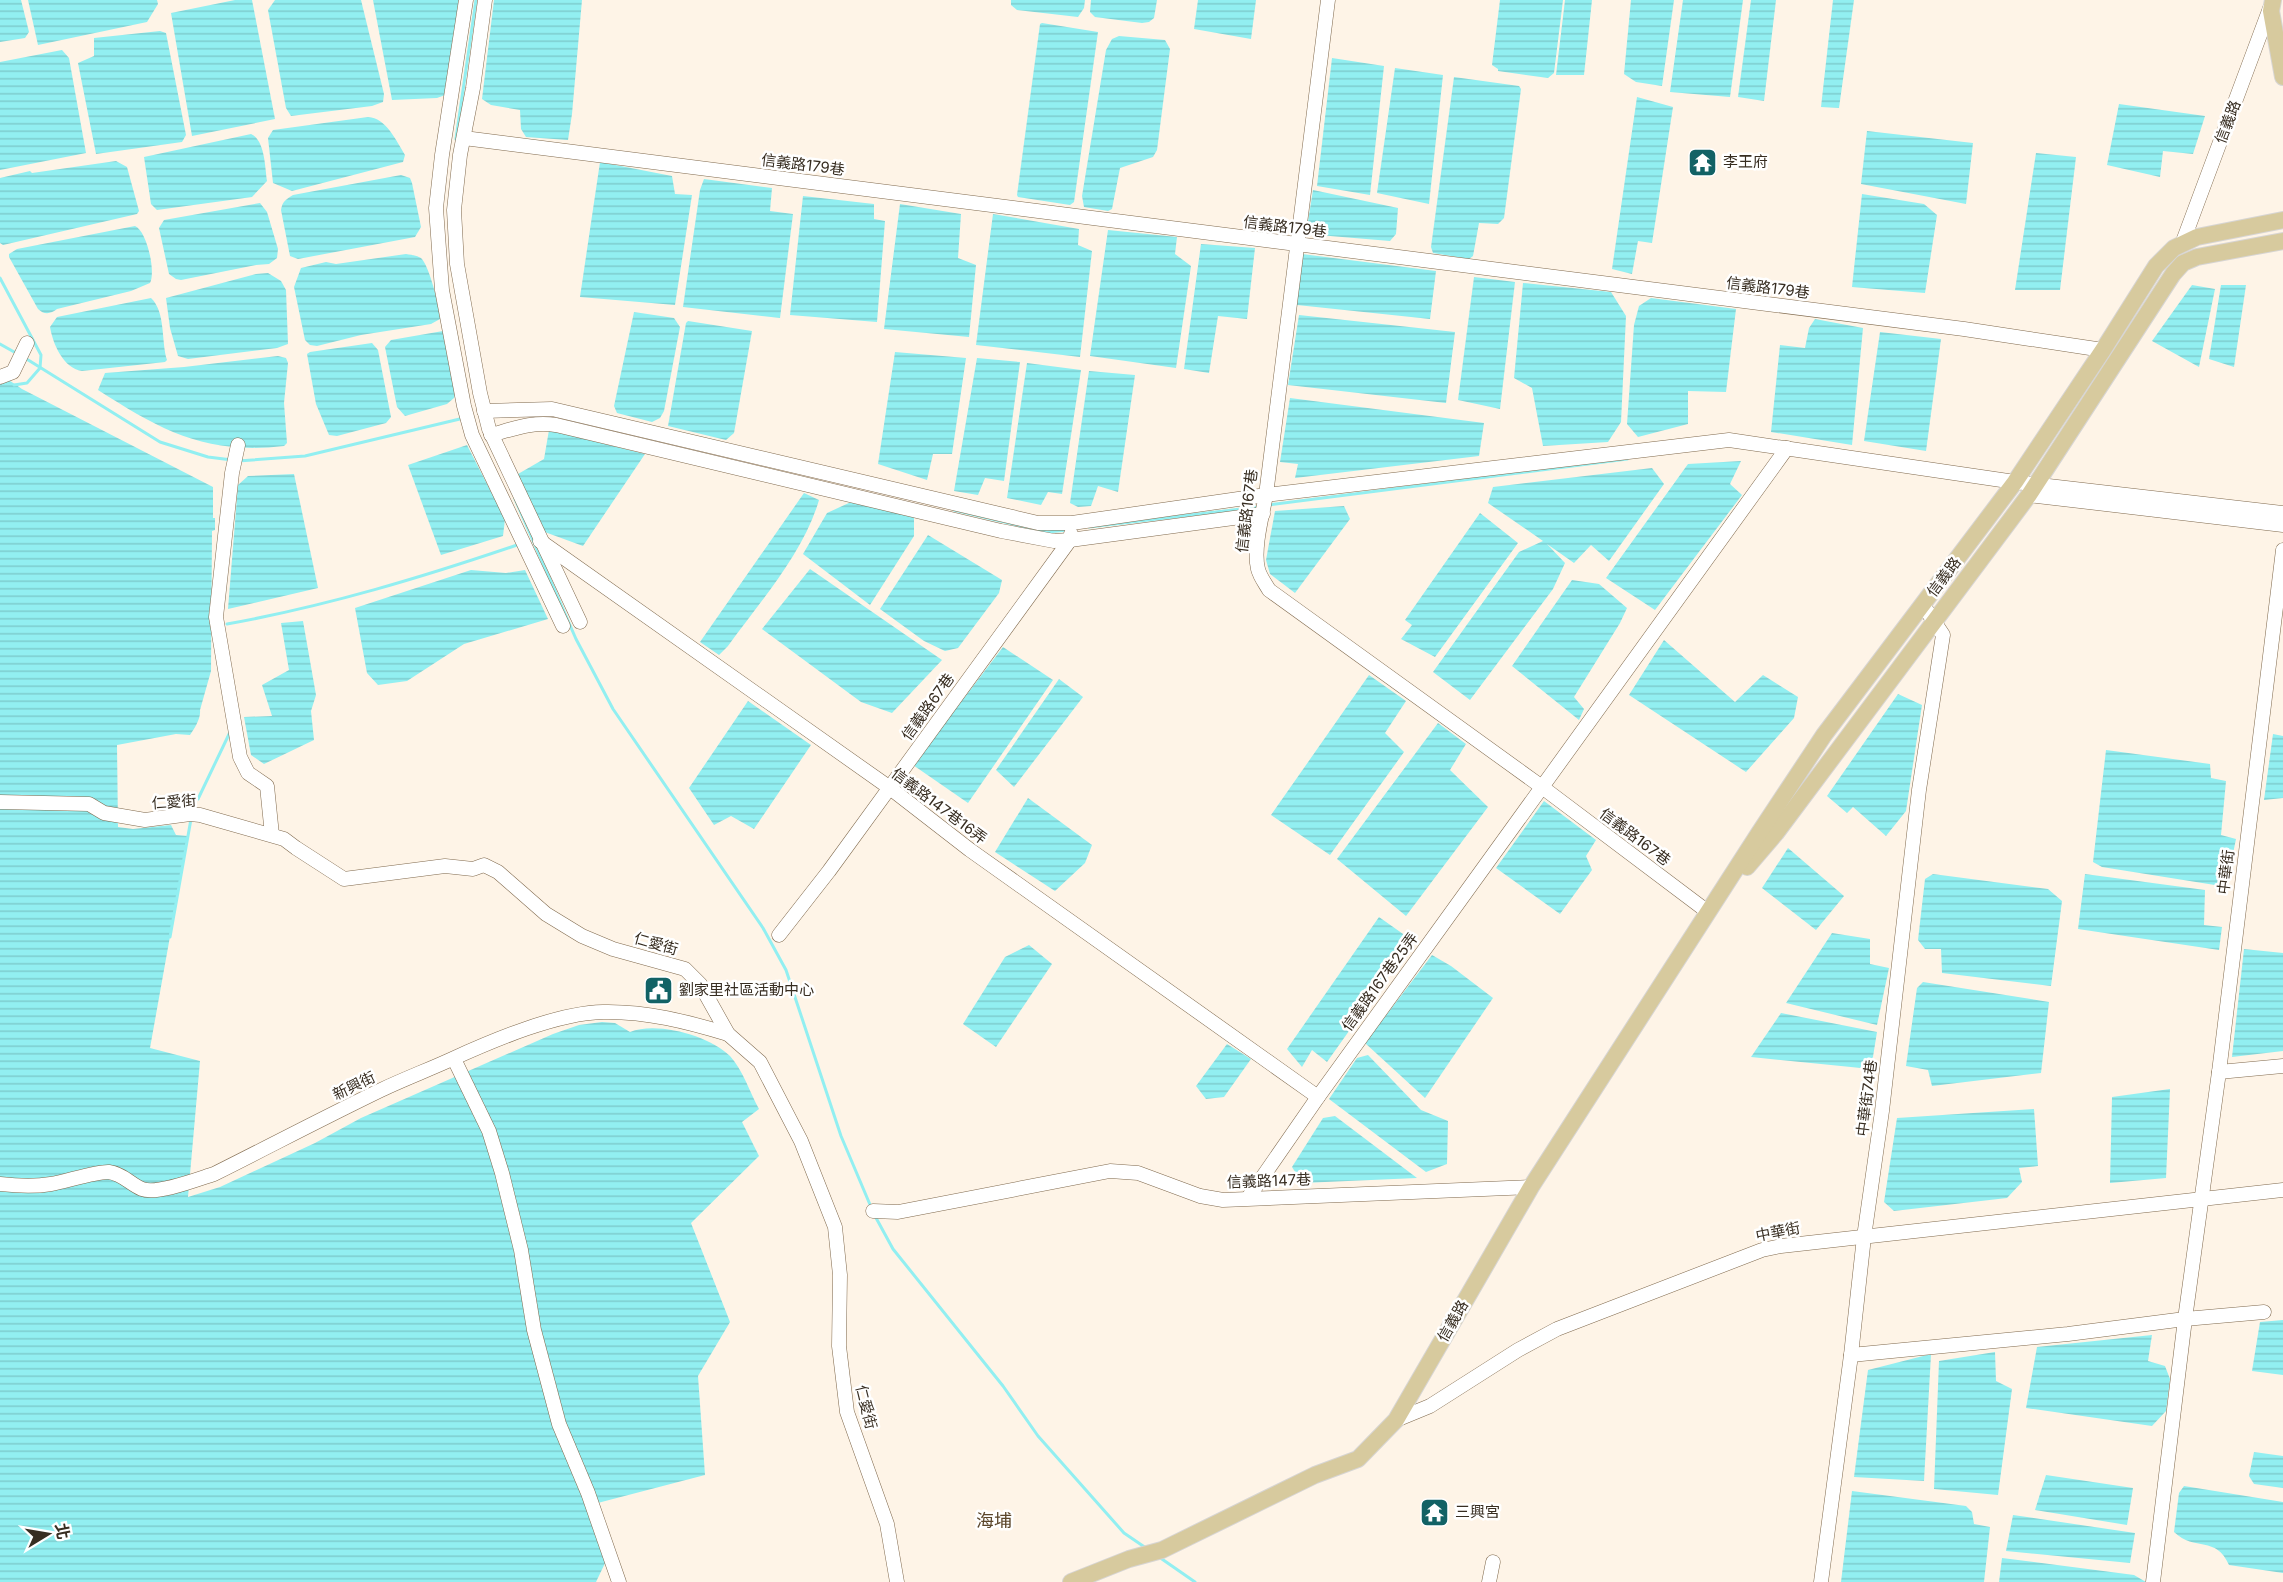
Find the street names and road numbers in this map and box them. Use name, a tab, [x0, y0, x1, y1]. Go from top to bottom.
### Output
street label: 信義路	[2211, 97, 2244, 146]
street label: 信義路179巷	[760, 150, 846, 179]
street label: 信義路179巷	[1242, 212, 1328, 241]
street label: 信義路179巷	[1725, 273, 1811, 302]
street label: 信義路167巷	[1232, 468, 1261, 554]
street label: 信義路	[1922, 553, 1965, 600]
street label: 信義路67巷	[897, 670, 958, 744]
street label: 信義路147巷16弄	[888, 764, 991, 848]
street label: 仁愛街	[151, 790, 197, 813]
street label: 信義路167巷	[1596, 804, 1675, 869]
street label: 中華街	[2213, 848, 2238, 895]
street label: 仁愛街	[632, 928, 680, 959]
street label: 信義路167巷25弄	[1337, 929, 1422, 1035]
street label: 中華街74巷	[1852, 1058, 1881, 1137]
street label: 新興街	[329, 1067, 378, 1104]
street label: 信義路147巷	[1227, 1170, 1311, 1191]
street label: 中華街	[1754, 1218, 1802, 1245]
street label: 信義路	[1433, 1297, 1472, 1345]
street label: 仁愛街	[852, 1383, 881, 1431]

